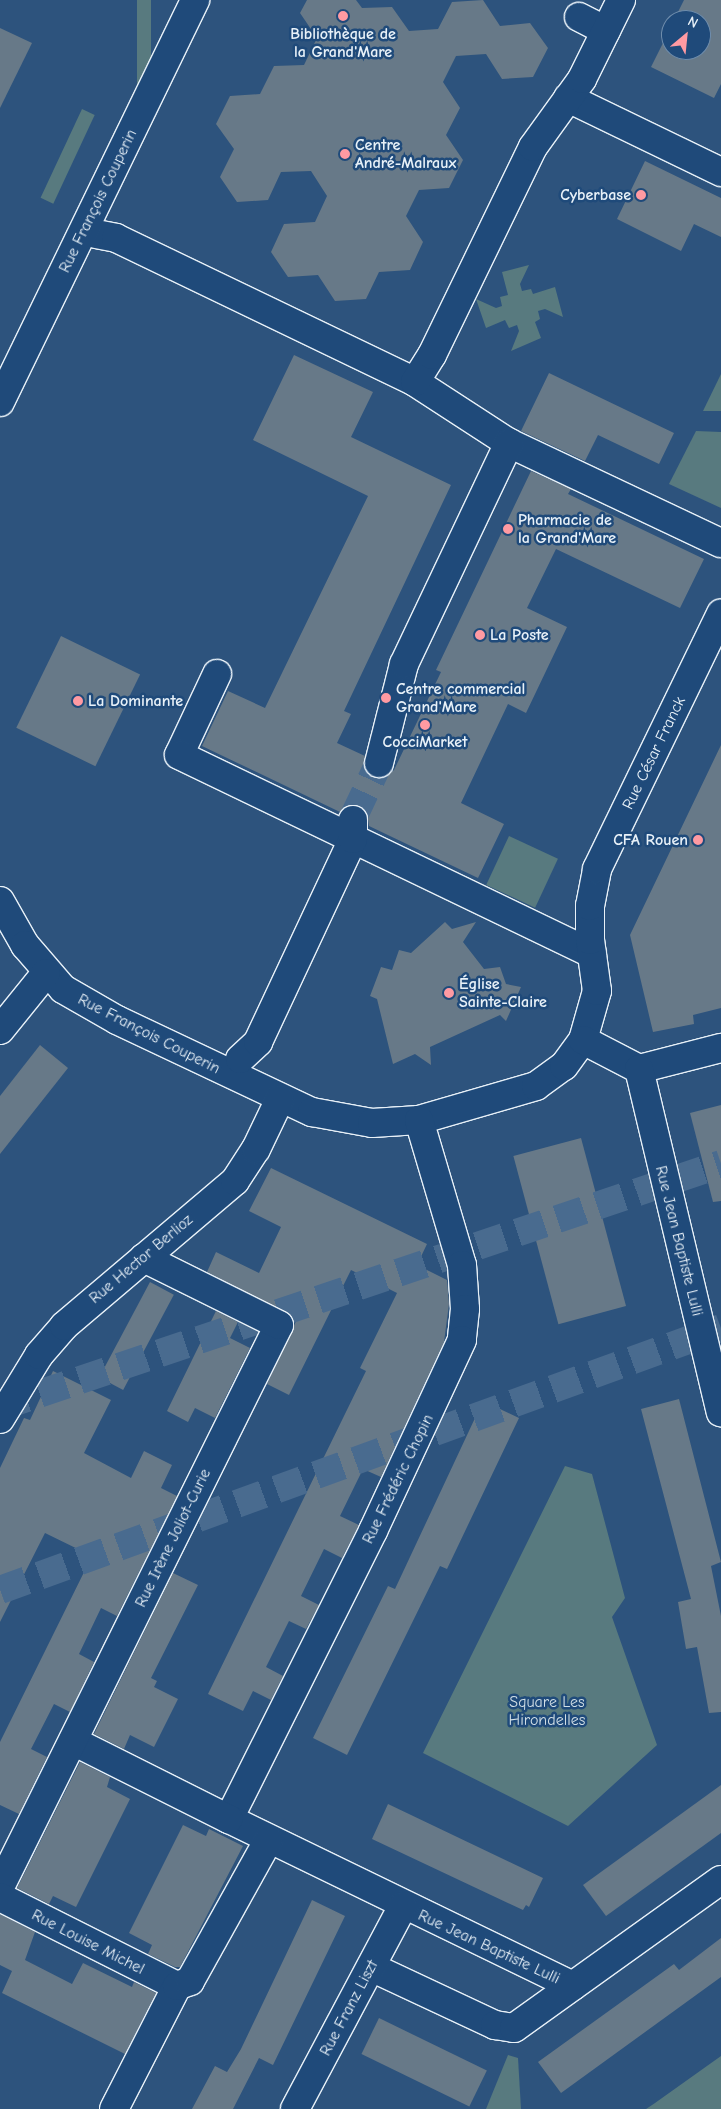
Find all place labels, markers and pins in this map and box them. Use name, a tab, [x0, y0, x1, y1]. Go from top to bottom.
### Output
marker: Bibliothèque de la Grand'Mare	[337, 10, 349, 22]
place label: Bibliothèque de la Grand'Mare	[290, 24, 396, 62]
place label: Centre André-Malraux	[355, 135, 456, 173]
marker: Centre André-Malraux	[339, 148, 351, 160]
place label: Cyberbase	[560, 185, 631, 205]
marker: Cyberbase	[635, 189, 647, 201]
place label: Pharmacie de la Grand'Mare	[518, 510, 616, 548]
marker: Pharmacie de la Grand'Mare	[502, 523, 514, 535]
place label: La Poste	[490, 625, 549, 645]
marker: La Poste	[474, 629, 486, 641]
place label: Centre commercial Grand'Mare	[396, 679, 525, 717]
place label: La Dominante	[88, 691, 183, 711]
marker: Centre commercial Grand'Mare	[380, 692, 392, 704]
marker: La Dominante	[72, 695, 84, 707]
marker: CocciMarket	[419, 719, 431, 731]
place label: CocciMarket	[383, 732, 467, 752]
place label: CFA Rouen	[613, 830, 688, 850]
marker: CFA Rouen	[692, 834, 704, 846]
place label: Église Sainte-Claire	[459, 974, 547, 1012]
marker: Église Sainte-Claire	[443, 987, 455, 999]

